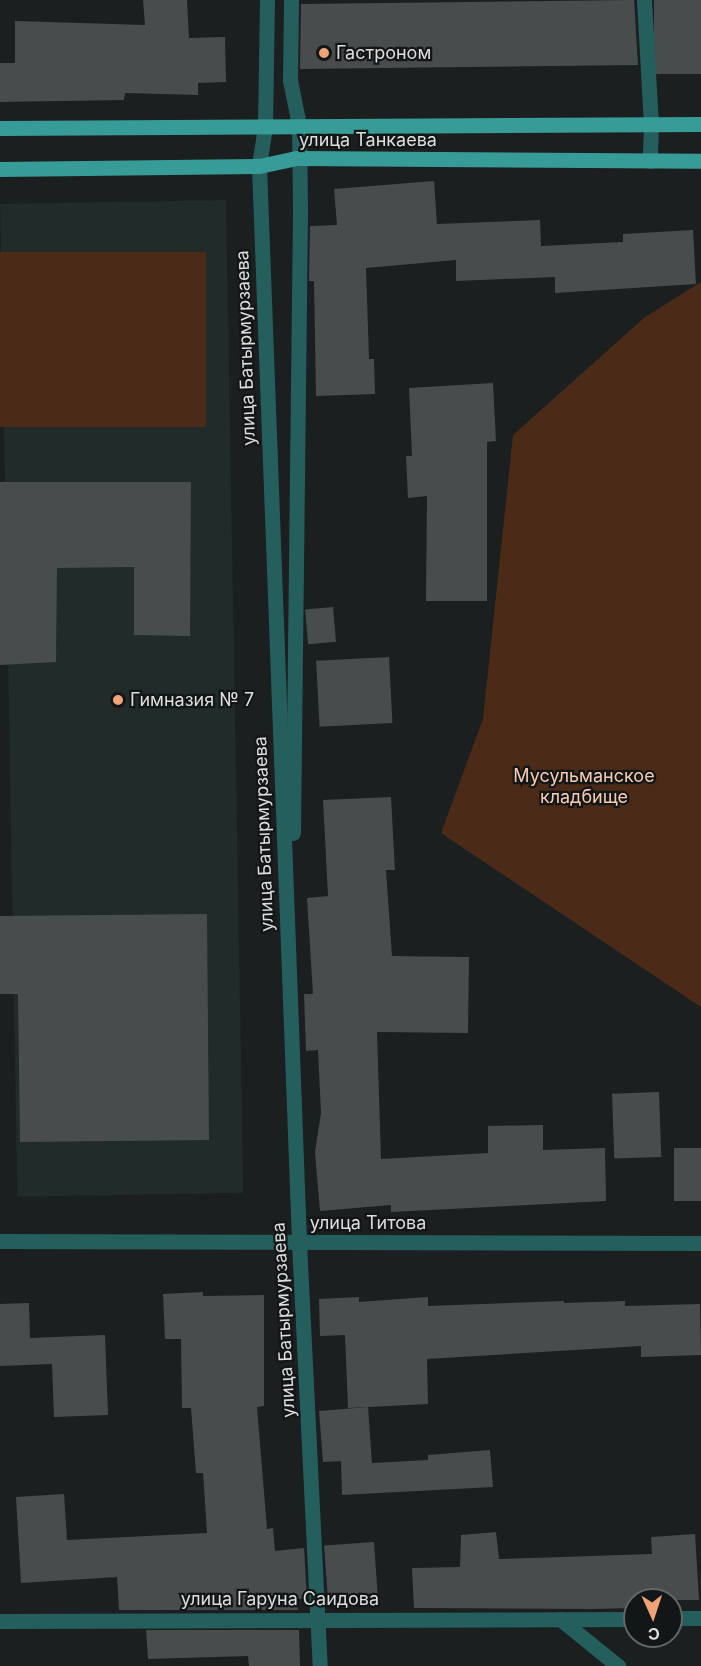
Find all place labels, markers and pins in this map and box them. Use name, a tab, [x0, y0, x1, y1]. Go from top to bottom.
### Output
place label: Гастроном	[336, 42, 431, 64]
marker: Гастроном	[317, 46, 331, 60]
place label: Гимназия № 7	[130, 689, 254, 711]
marker: Гимназия № 7	[111, 693, 125, 707]

